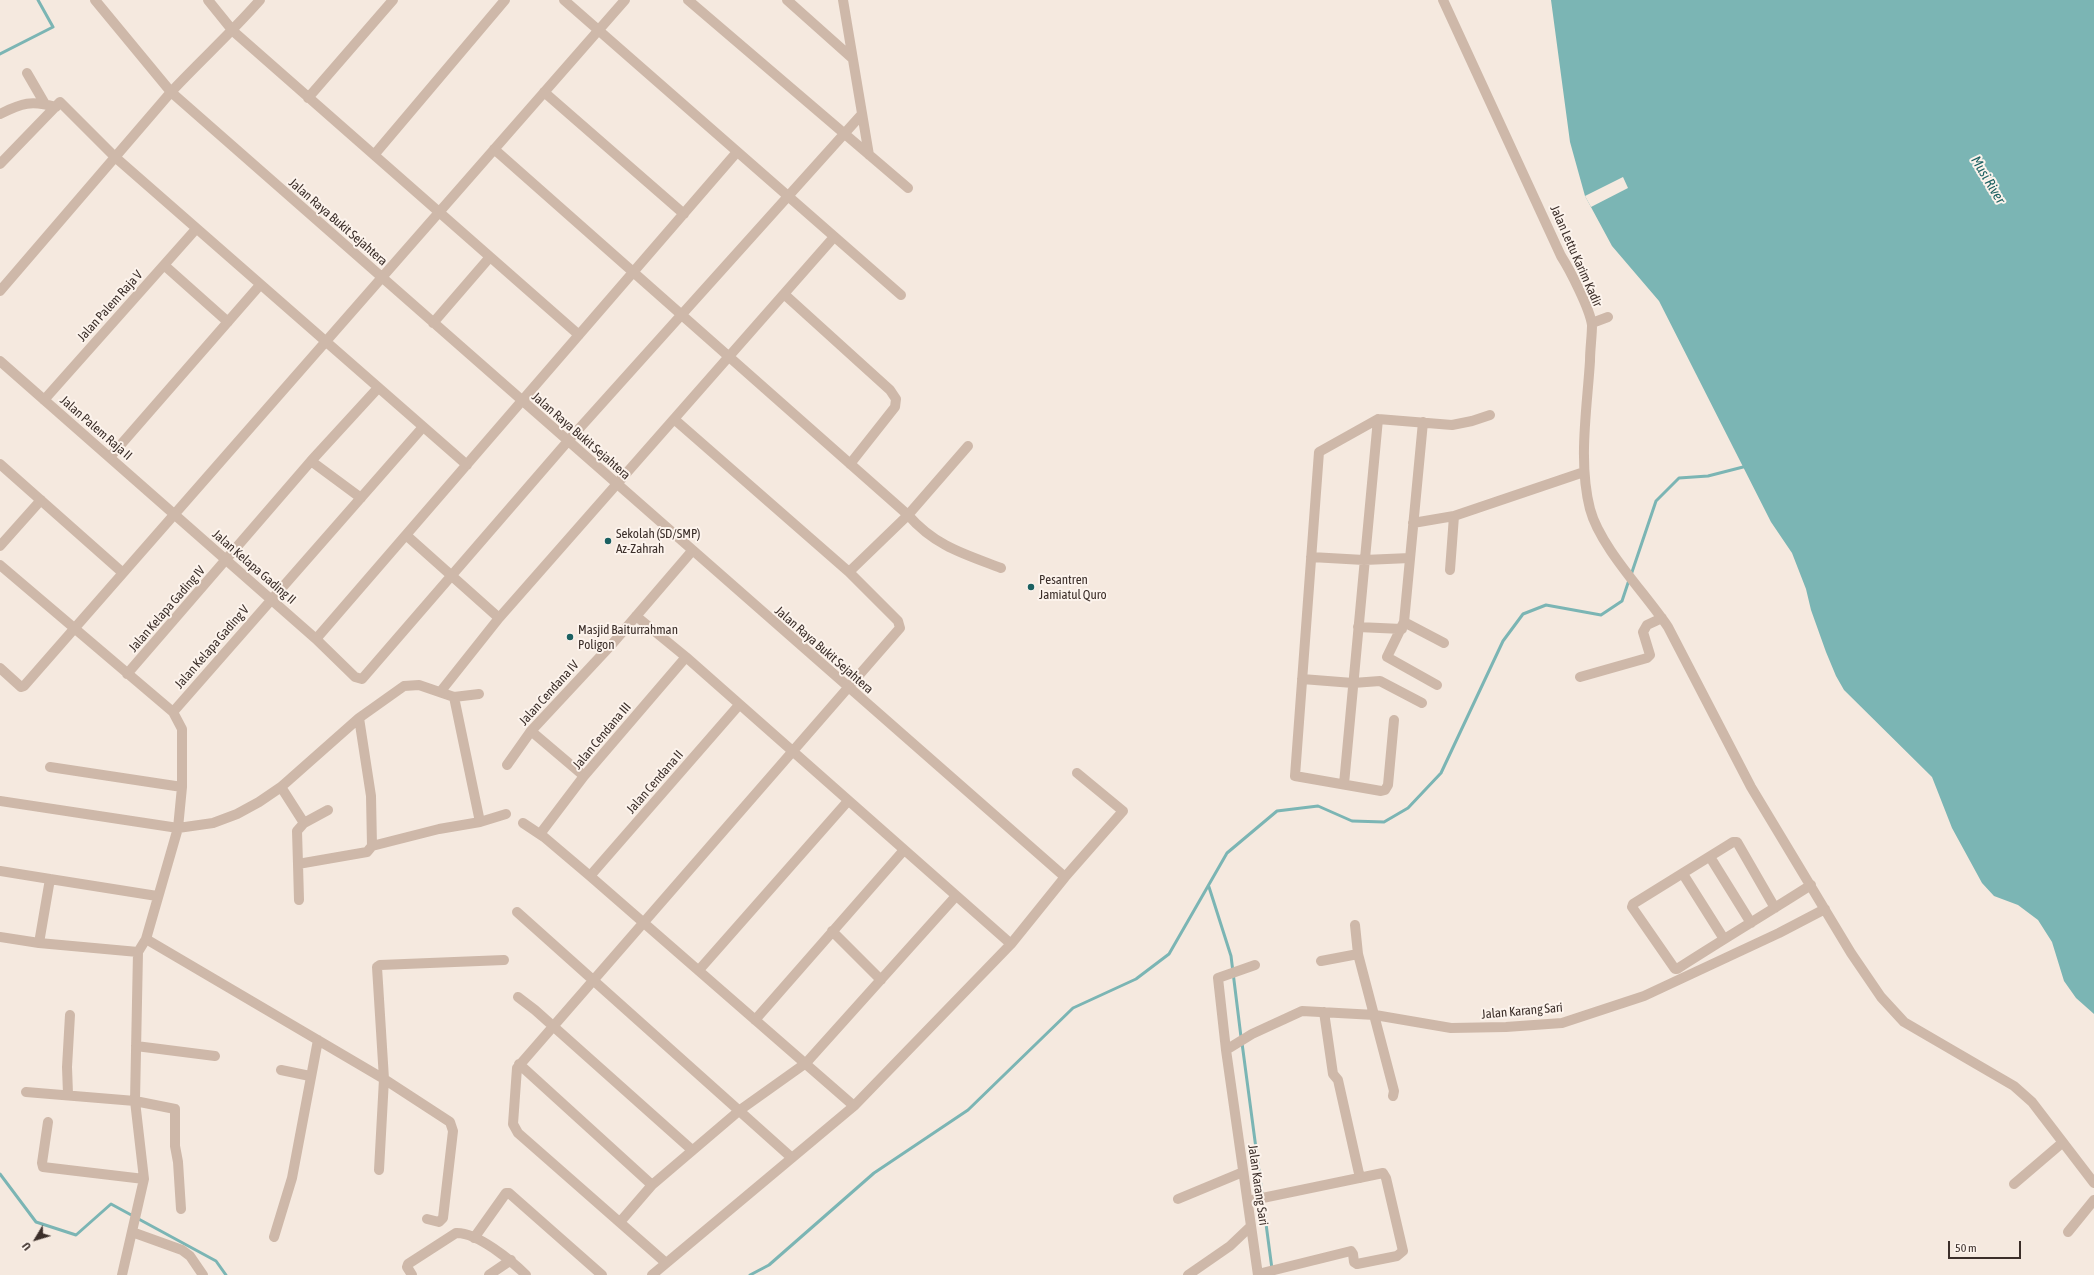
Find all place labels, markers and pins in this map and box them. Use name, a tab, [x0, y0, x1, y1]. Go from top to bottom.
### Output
place label: Sekolah (SD/SMP) Az-Zahrah	[616, 526, 700, 557]
marker: Sekolah (SD/SMP) Az-Zahrah	[603, 536, 613, 546]
place label: Pesantren Jamiatul Quro	[1039, 572, 1107, 603]
marker: Pesantren Jamiatul Quro	[1026, 582, 1036, 592]
place label: Masjid Baiturrahman Poligon	[578, 622, 678, 653]
marker: Masjid Baiturrahman Poligon	[565, 632, 575, 642]

